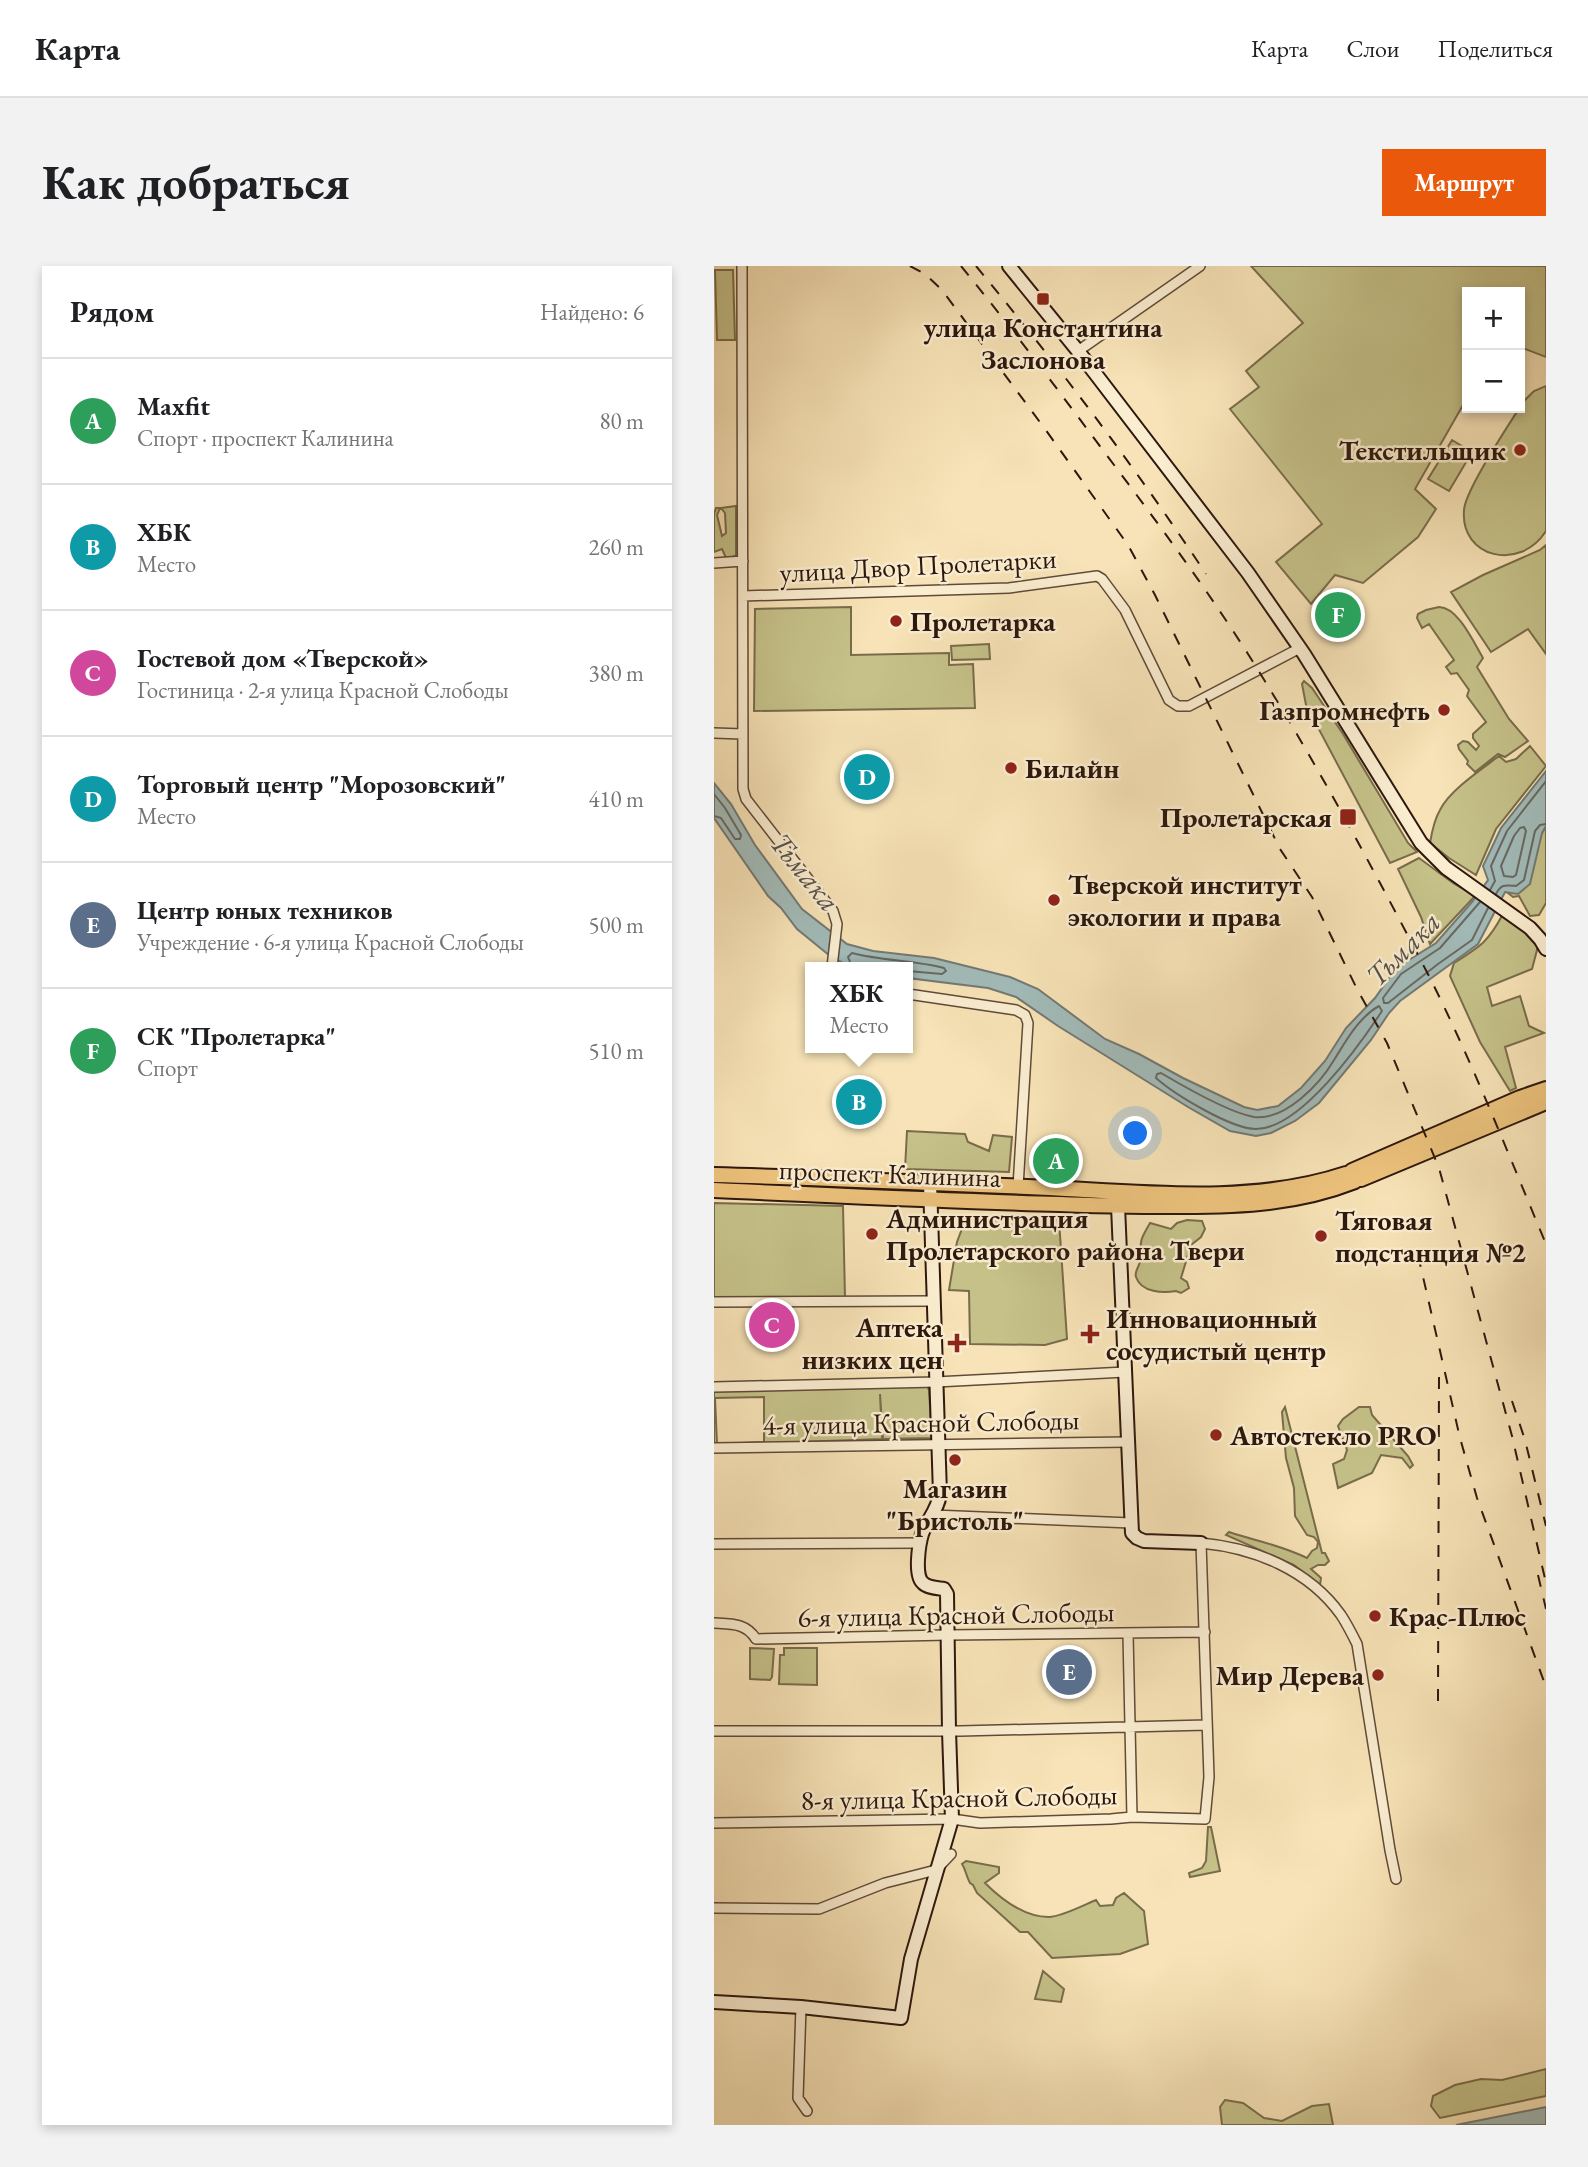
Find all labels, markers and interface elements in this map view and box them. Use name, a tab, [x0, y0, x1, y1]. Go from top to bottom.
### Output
text: Карта	[35, 27, 120, 70]
text: Карта	[1251, 33, 1308, 64]
text: Слои	[1346, 33, 1400, 64]
text: Поделиться	[1438, 33, 1553, 64]
button: Маршрут	[1382, 149, 1546, 216]
text: Как добраться	[42, 150, 350, 214]
map controls	[1462, 287, 1525, 413]
button: +	[1462, 287, 1525, 350]
marker: улица Константина Заслонова	[1035, 291, 1051, 307]
text: Рядом	[70, 292, 154, 331]
text: Найдено: 6	[540, 297, 644, 327]
place label: улица Константина Заслонова	[924, 309, 1163, 377]
button: −	[1462, 350, 1525, 413]
text: Maxfit	[137, 389, 210, 423]
text: A	[85, 406, 101, 436]
text: 80 m	[599, 406, 644, 436]
text: Спорт · проспект Калинина	[137, 423, 394, 453]
place label: Текстильщик	[1339, 432, 1507, 468]
marker: Текстильщик	[1512, 442, 1528, 458]
text: ХБК	[137, 515, 191, 549]
text: B	[86, 532, 100, 562]
text: 260 m	[588, 532, 644, 562]
street label: улица Двор Пролетарки	[779, 540, 1058, 590]
text: Место	[137, 549, 196, 579]
pin: F	[1315, 589, 1361, 641]
place label: Пролетарка	[910, 603, 1056, 639]
marker: Пролетарка	[888, 613, 904, 629]
text: Гостевой дом «Тверской»	[137, 641, 429, 675]
text: C	[85, 658, 101, 688]
text: 380 m	[588, 658, 644, 688]
text: Гостиница · 2-я улица Красной Слободы	[137, 675, 509, 705]
place label: Газпромнефть	[1259, 692, 1430, 728]
marker: Газпромнефть	[1436, 702, 1452, 718]
place label: Билайн	[1025, 750, 1119, 786]
pin: D	[844, 751, 890, 803]
marker: Билайн	[1003, 760, 1019, 776]
text: Торговый центр "Морозовский"	[137, 767, 506, 801]
text: D	[84, 784, 102, 814]
text: 410 m	[588, 784, 644, 814]
place label: Пролетарская	[1160, 799, 1332, 835]
text: Место	[137, 801, 196, 831]
marker: Пролетарская	[1338, 807, 1358, 827]
water label: Тьмака	[762, 824, 849, 919]
place label: Тверской институт экологии и права	[1068, 866, 1302, 934]
marker: Тверской институт экологии и права	[1046, 892, 1062, 908]
text: Центр юных техников	[137, 893, 392, 927]
water label: Тьмака	[1357, 903, 1449, 995]
text: E	[86, 910, 100, 940]
text: 500 m	[588, 910, 644, 940]
text: Учреждение · 6-я улица Красной Слободы	[137, 927, 524, 957]
popup	[805, 962, 913, 1053]
text: ХБК	[829, 976, 884, 1010]
text: Место	[829, 1010, 889, 1040]
text: СК "Пролетарка"	[137, 1019, 336, 1053]
text: F	[87, 1036, 99, 1066]
text: 510 m	[588, 1036, 644, 1066]
text: Спорт	[137, 1053, 198, 1083]
pin: B	[836, 1076, 882, 1128]
your location	[1118, 1116, 1152, 1150]
pin: A	[1033, 1135, 1079, 1187]
street label: проспект Калинина	[778, 1151, 1002, 1195]
place label: Администрация Пролетарского района Твери	[885, 1200, 1245, 1268]
place label: Тяговая подстанция №2	[1335, 1202, 1526, 1270]
marker: Администрация Пролетарского района Твери	[864, 1226, 880, 1242]
marker: Тяговая подстанция №2	[1313, 1228, 1329, 1244]
pin: C	[749, 1299, 795, 1351]
place label: Инновационный сосудистый центр	[1106, 1300, 1326, 1368]
place label: Аптека низких цен	[802, 1309, 944, 1377]
marker: Инновационный сосудистый центр	[1080, 1324, 1100, 1344]
marker: Аптека низких цен	[949, 1335, 965, 1351]
street label: 4-я улица Красной Слободы	[762, 1401, 1080, 1443]
place label: Автостекло PRO	[1229, 1417, 1437, 1453]
marker: Автостекло PRO	[1208, 1427, 1224, 1443]
marker: Магазин "Бристоль"	[947, 1452, 963, 1468]
place label: Магазин "Бристоль"	[886, 1470, 1024, 1538]
street label: 6-я улица Красной Слободы	[797, 1593, 1115, 1635]
place label: Крас-Плюс	[1389, 1598, 1526, 1634]
marker: Крас-Плюс	[1367, 1608, 1383, 1624]
pin: E	[1046, 1646, 1092, 1698]
place label: Мир Дерева	[1215, 1657, 1365, 1693]
marker: Мир Дерева	[1370, 1667, 1386, 1683]
street label: 8-я улица Красной Слободы	[800, 1776, 1118, 1818]

